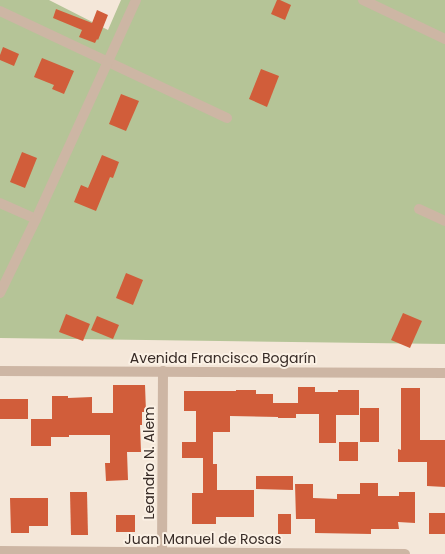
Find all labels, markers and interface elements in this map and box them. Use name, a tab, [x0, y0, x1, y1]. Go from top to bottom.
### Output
street label: Avenida Francisco Bogarín	[130, 348, 316, 368]
street label: Leandro N. Alem	[139, 406, 159, 520]
street label: Juan Manuel de Rosas	[124, 529, 282, 549]

